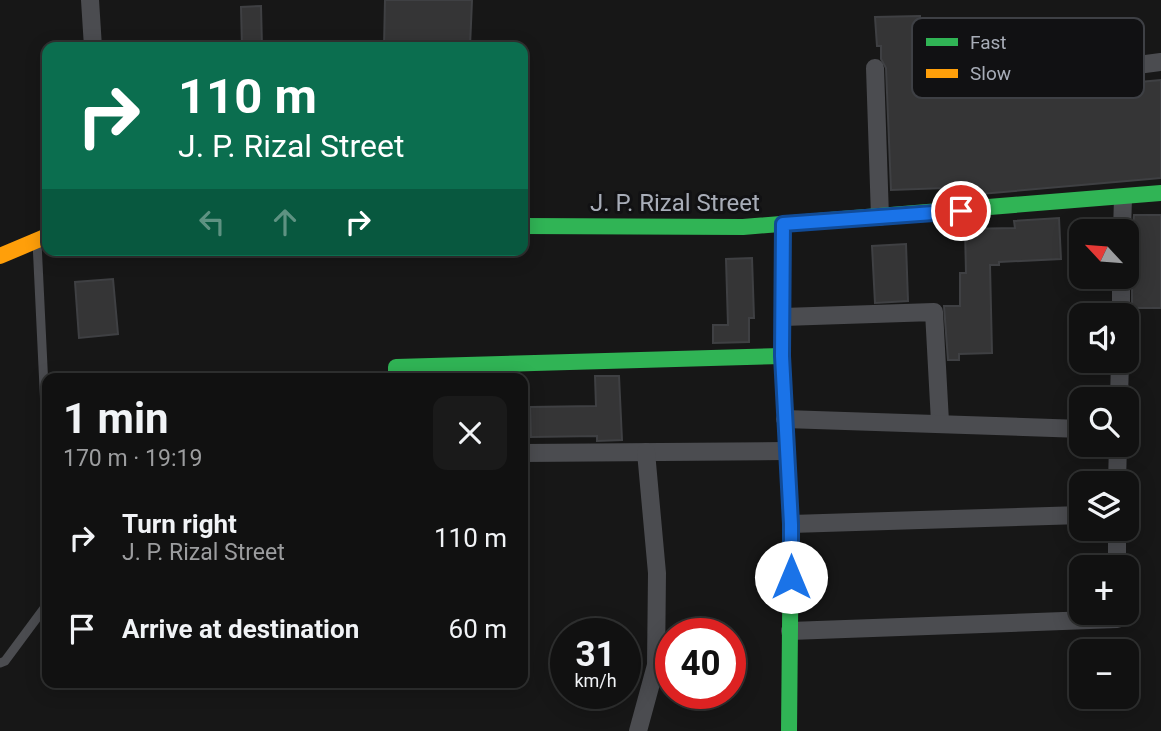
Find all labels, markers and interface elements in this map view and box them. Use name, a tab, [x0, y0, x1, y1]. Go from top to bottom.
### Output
legend	[912, 18, 1144, 98]
text: Fast	[970, 31, 1007, 54]
text: Slow	[970, 62, 1011, 85]
text: 110 m	[178, 68, 317, 125]
icon: right	[63, 70, 154, 161]
text: J. P. Rizal Street	[178, 127, 404, 165]
pin	[931, 181, 991, 241]
street label: J. P. Rizal Street	[590, 189, 760, 217]
icon: arrive	[942, 192, 980, 230]
icon: left	[193, 203, 231, 241]
icon: ahead	[266, 203, 304, 241]
icon: right	[339, 203, 377, 241]
north arrow	[1069, 219, 1139, 289]
map controls	[1069, 219, 1139, 709]
button: sound	[1069, 303, 1139, 373]
button: search	[1069, 387, 1139, 457]
text: 1 min	[63, 394, 169, 443]
button: close	[433, 396, 507, 470]
text: 170 m · 19:19	[63, 445, 202, 472]
button: layers	[1069, 471, 1139, 541]
text: Turn right	[122, 509, 237, 539]
icon: right	[63, 519, 101, 557]
text: 110 m	[434, 523, 507, 553]
text: J. P. Rizal Street	[122, 539, 285, 566]
position arrow	[754, 540, 828, 614]
button: +	[1069, 555, 1139, 625]
icon: arrive	[63, 610, 101, 648]
text: Arrive at destination	[122, 614, 359, 644]
text: 60 m	[449, 614, 507, 644]
speed limit sign: 40	[655, 618, 746, 709]
text: 31	[575, 634, 616, 675]
button: −	[1069, 639, 1139, 709]
text: km/h	[574, 670, 617, 691]

